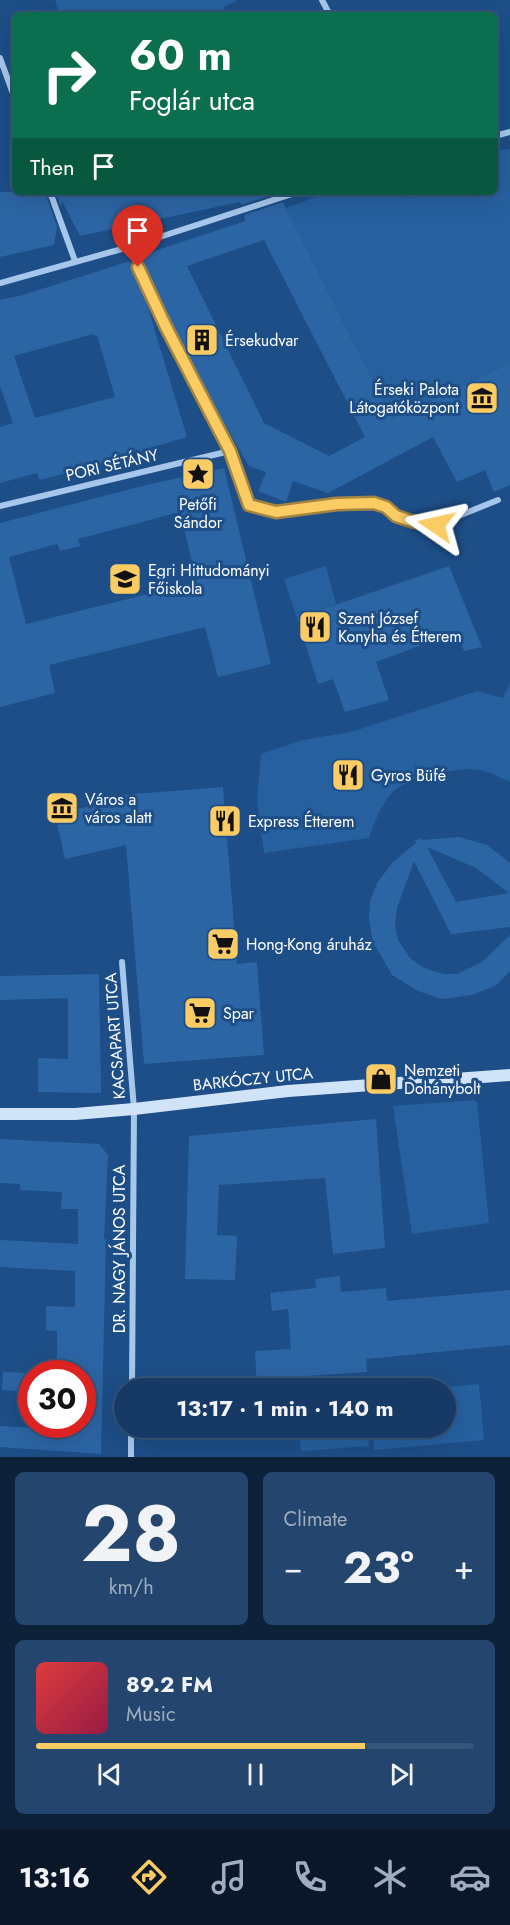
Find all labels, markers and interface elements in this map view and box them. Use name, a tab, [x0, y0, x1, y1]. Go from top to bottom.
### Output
text: 60 m	[129, 25, 232, 86]
icon: right	[30, 36, 108, 114]
text: Foglár utca	[129, 81, 255, 120]
icon: arrive	[87, 150, 120, 183]
text: Then	[30, 151, 75, 183]
pin	[112, 205, 163, 267]
icon: arrive	[121, 214, 154, 247]
building icon: Érsekudvar	[184, 322, 220, 358]
place label: Érsekudvar	[225, 329, 299, 352]
place label: Érseki Palota Látogatóközpont	[349, 378, 459, 419]
museum icon: Érseki Palota Látogatóközpont	[464, 380, 500, 416]
street label: PORI SÉTÁNY	[63, 443, 161, 487]
place icon: Petőfi Sándor	[180, 456, 216, 492]
place label: Petőfi Sándor	[174, 493, 223, 534]
position arrow	[404, 493, 468, 557]
place label: Egri Hittudományi Főiskola	[148, 559, 270, 600]
school or university icon: Egri Hittudományi Főiskola	[107, 561, 143, 597]
place label: Szent József Konyha és Étterem	[338, 607, 462, 648]
restaurant icon: Szent József Konyha és Étterem	[297, 609, 333, 645]
restaurant icon: Gyros Büfé	[330, 757, 366, 793]
place label: Gyros Büfé	[371, 764, 446, 787]
place label: Város a város alatt	[85, 788, 152, 829]
museum icon: Város a város alatt	[44, 790, 80, 826]
restaurant icon: Express Étterem	[207, 803, 243, 839]
place label: Express Étterem	[248, 810, 355, 833]
supermarket icon: Hong-Kong áruház	[205, 926, 241, 962]
place label: Hong-Kong áruház	[246, 933, 372, 956]
street label: KACSAPART UTCA	[99, 972, 131, 1100]
supermarket icon: Spar	[182, 995, 218, 1031]
place label: Spar	[223, 1002, 255, 1025]
place label: Nemzeti Dohánybolt	[404, 1059, 481, 1100]
street label: BARKÓCZY UTCA	[192, 1061, 315, 1097]
shop icon: Nemzeti Dohánybolt	[363, 1061, 399, 1097]
street label: DR. NAGY JÁNOS UTCA	[108, 1164, 131, 1333]
speed limit sign: 30	[18, 1360, 96, 1438]
text: 13:17 · 1 min · 140 m	[176, 1392, 394, 1424]
text: 28	[81, 1478, 181, 1590]
text: Climate	[284, 1505, 347, 1534]
text: 23°	[343, 1535, 414, 1600]
text: −	[284, 1544, 303, 1591]
text: +	[454, 1544, 474, 1591]
text: km/h	[109, 1573, 154, 1602]
text: 89.2 FM	[126, 1668, 213, 1700]
text: Music	[126, 1700, 176, 1729]
icon: previous	[93, 1758, 126, 1791]
icon: pause	[239, 1758, 272, 1791]
icon: next	[385, 1758, 418, 1791]
icon: directions	[128, 1856, 170, 1898]
icon: music	[208, 1856, 250, 1898]
icon: phone	[289, 1856, 331, 1898]
icon: climate	[369, 1856, 411, 1898]
icon: car	[449, 1856, 491, 1898]
text: 13:16	[19, 1858, 90, 1897]

